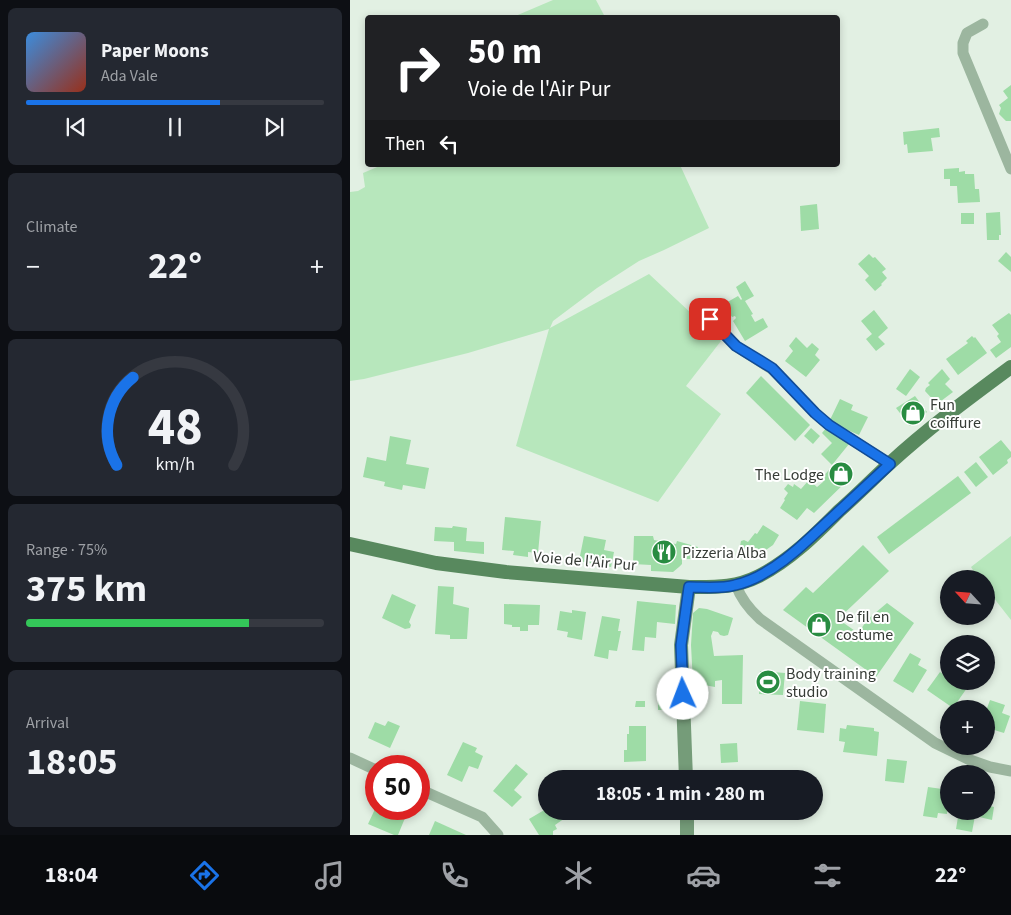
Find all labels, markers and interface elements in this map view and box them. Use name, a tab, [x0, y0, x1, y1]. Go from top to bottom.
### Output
text: 50 m	[468, 27, 542, 77]
icon: right	[385, 35, 450, 100]
text: Paper Moons	[101, 38, 209, 65]
text: Ada Vale	[101, 65, 158, 87]
text: Voie de l'Air Pur	[468, 73, 611, 105]
icon: previous	[62, 113, 90, 141]
icon: pause	[161, 113, 189, 141]
icon: next	[260, 113, 288, 141]
icon: left	[435, 130, 463, 158]
text: Then	[385, 131, 425, 158]
text: Climate	[26, 216, 77, 238]
text: 22°	[148, 239, 202, 293]
text: −	[26, 247, 40, 287]
text: +	[310, 247, 324, 287]
pin	[689, 298, 731, 340]
icon: arrive	[696, 305, 724, 333]
text: 48	[148, 391, 202, 465]
place label: Fun coiffure	[930, 394, 981, 434]
shop icon: Fun coiffure	[900, 400, 926, 426]
text: km/h	[155, 452, 195, 477]
shop icon: The Lodge	[828, 461, 854, 487]
place label: The Lodge	[755, 464, 824, 486]
text: Range · 75%	[26, 539, 107, 561]
restaurant icon: Pizzeria Alba	[651, 539, 677, 565]
place label: Pizzeria Alba	[682, 542, 767, 564]
street label: Voie de l'Air Pur	[532, 546, 638, 577]
text: 375 km	[26, 562, 147, 616]
north arrow	[940, 570, 995, 625]
map controls	[940, 570, 995, 820]
place label: De fil en costume	[836, 606, 893, 646]
shop icon: De fil en costume	[806, 612, 832, 638]
button: layers	[940, 635, 995, 690]
place label: Body training studio	[786, 663, 876, 703]
position arrow	[656, 667, 708, 719]
sports icon: Body training studio	[755, 669, 781, 695]
button: +	[940, 700, 995, 755]
text: Arrival	[26, 712, 69, 734]
text: 18:05	[26, 735, 118, 789]
speed limit sign: 50	[365, 755, 430, 820]
button: −	[940, 765, 995, 820]
text: 18:05 · 1 min · 280 m	[596, 781, 765, 808]
icon: directions	[187, 858, 222, 893]
icon: music	[312, 858, 347, 893]
icon: phone	[437, 858, 472, 893]
icon: climate	[561, 858, 596, 893]
icon: car	[686, 858, 721, 893]
icon: filters	[810, 858, 845, 893]
text: 18:04	[45, 859, 98, 891]
text: 22°	[935, 859, 966, 891]

